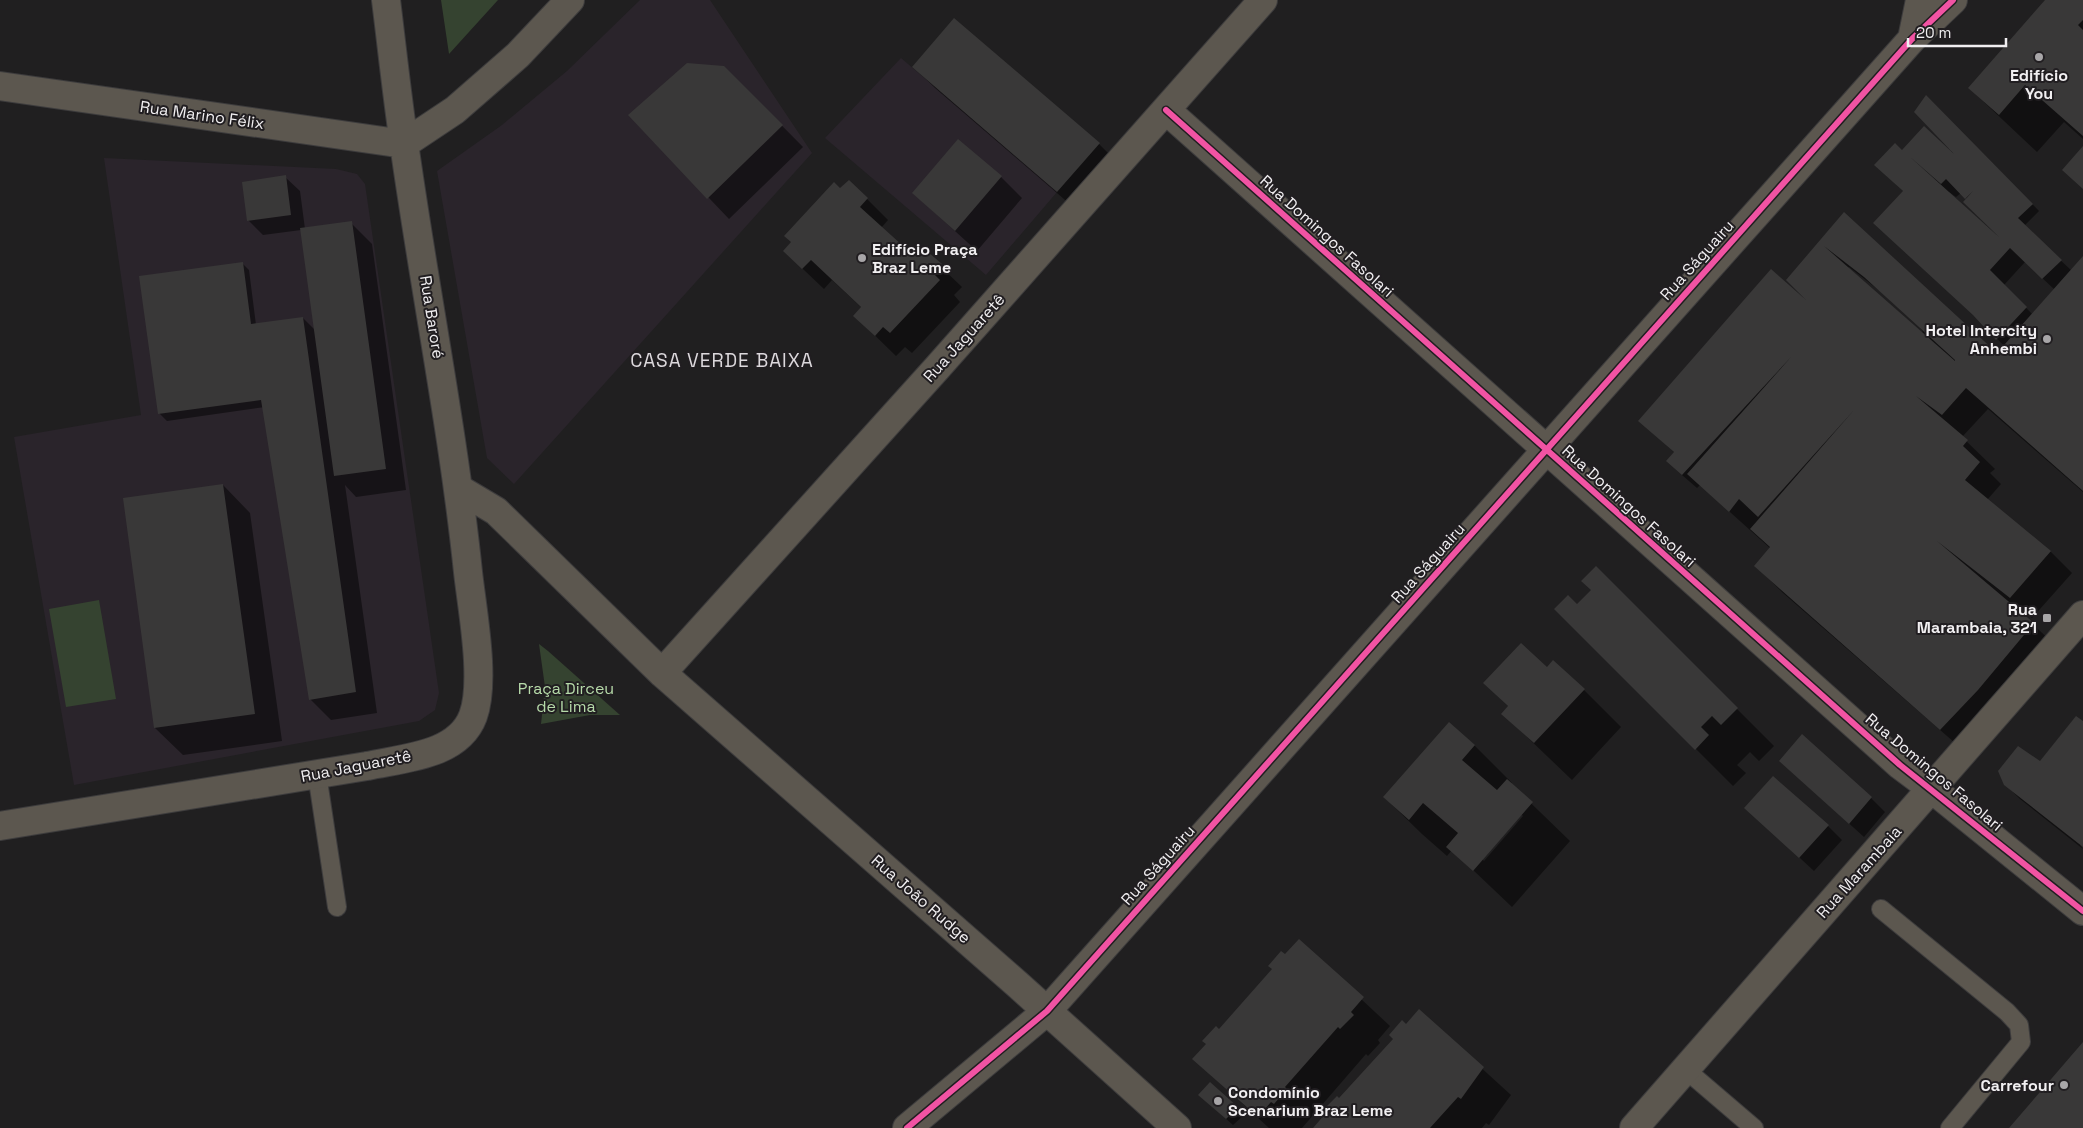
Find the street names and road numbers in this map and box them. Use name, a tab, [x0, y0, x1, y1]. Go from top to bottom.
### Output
street label: Rua Marino Félix	[138, 96, 266, 134]
street label: Rua Domingos Fasolari	[1256, 170, 1398, 302]
street label: Rua Ságuairu	[1655, 215, 1739, 305]
street label: Rua Baroré	[415, 274, 449, 360]
street label: Rua Jaguaretê	[919, 289, 1009, 387]
street label: Rua Domingos Fasolari	[1558, 440, 1700, 572]
street label: Rua Ságuairu	[1386, 518, 1470, 608]
street label: Rua Domingos Fasolari	[1861, 708, 2007, 836]
street label: Rua Jaguaretê	[299, 745, 413, 787]
street label: Rua Ságuairu	[1116, 820, 1200, 910]
street label: Rua Marambaia	[1812, 821, 1906, 923]
street label: Rua João Rudge	[867, 850, 975, 948]

